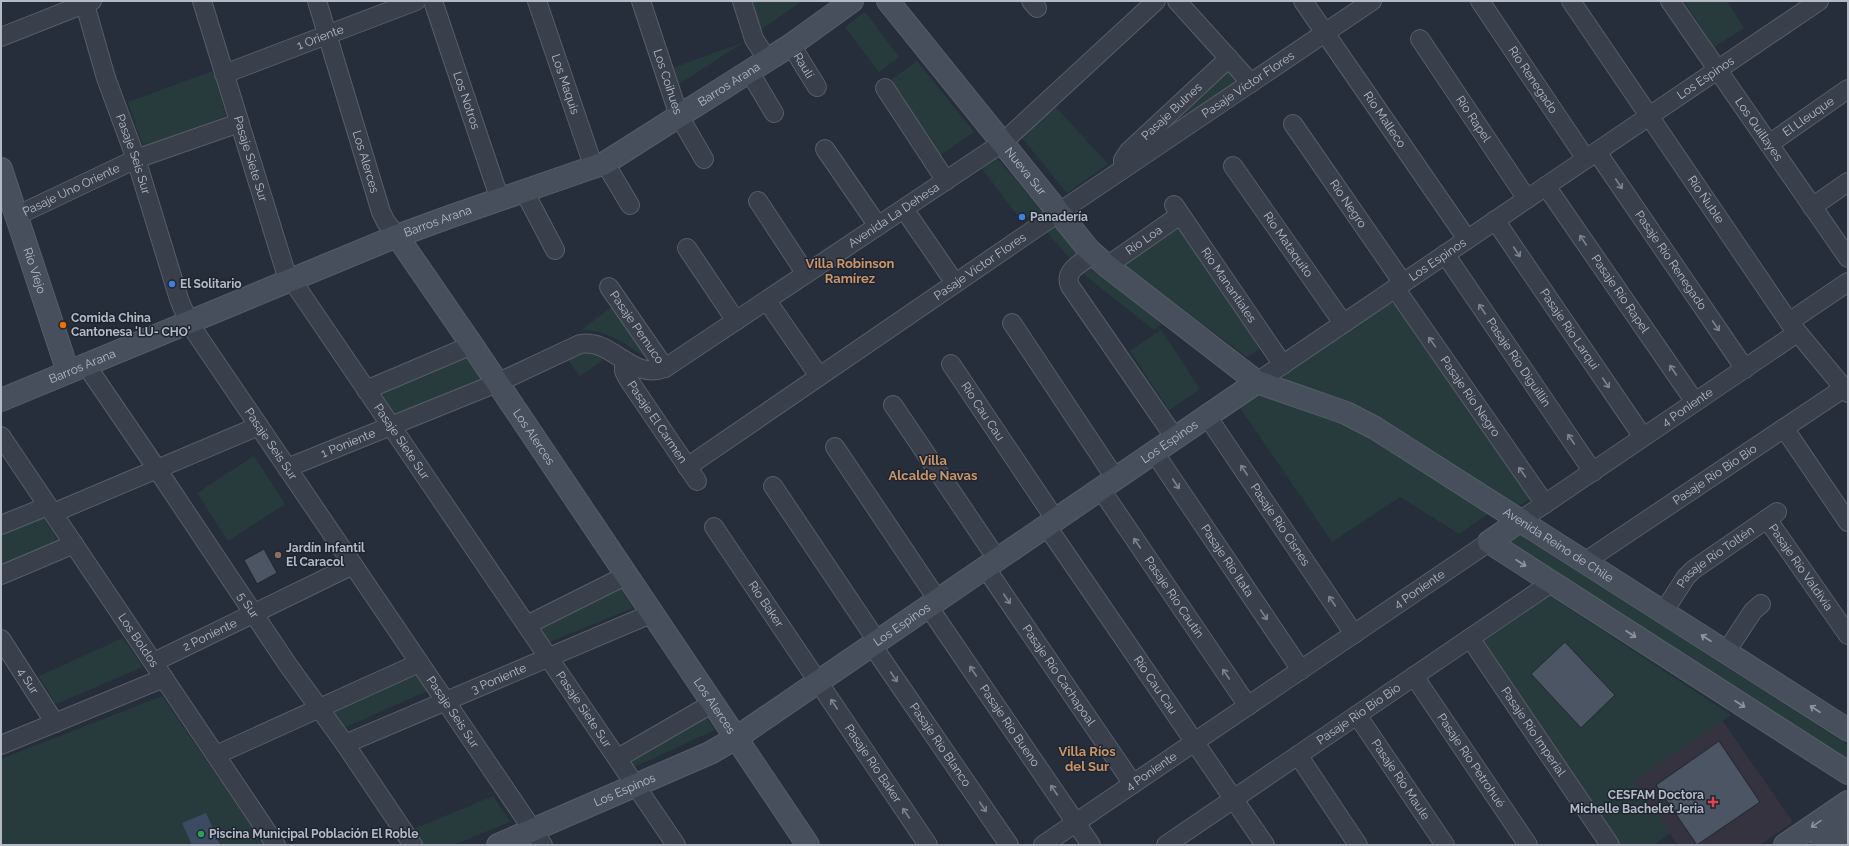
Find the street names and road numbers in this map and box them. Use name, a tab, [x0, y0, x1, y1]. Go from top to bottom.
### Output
street label: 1 Oriente	[295, 22, 346, 53]
street label: Río Renegado	[1505, 44, 1560, 116]
street label: Los Coihues	[650, 47, 685, 116]
street label: Pasaje Víctor Flores	[1199, 48, 1297, 121]
street label: Raulí	[790, 50, 817, 81]
street label: Los Maquis	[549, 52, 582, 116]
street label: Los Espinos	[1674, 53, 1737, 102]
street label: Barros Arana	[695, 59, 763, 109]
street label: Los Notros	[450, 70, 483, 131]
street label: Pasaje Bulnes	[1139, 80, 1205, 143]
street label: Río Malleco	[1361, 89, 1409, 150]
street label: Río Rapel	[1453, 93, 1494, 145]
street label: El Lleuque	[1780, 94, 1837, 139]
street label: Los Quillayes	[1732, 95, 1786, 164]
street label: Pasaje Seis Sur	[113, 112, 154, 197]
street label: Pasaje Siete Sur	[231, 114, 271, 204]
street label: Los Alerces	[350, 129, 382, 195]
street label: Nueva Sur	[1002, 145, 1050, 199]
street label: Pasaje Uno Oriente	[20, 161, 122, 219]
street label: Río Ñuble	[1685, 173, 1727, 226]
street label: Río Negro	[1327, 177, 1370, 231]
street label: Avenida La Dehesa	[846, 180, 942, 251]
street label: Barros Arana	[402, 203, 473, 240]
street label: Pasaje Río Renegado	[1632, 208, 1710, 313]
street label: Río Mataquito	[1260, 209, 1316, 280]
street label: Río Loa	[1123, 223, 1165, 258]
street label: Pasaje Víctor Flores	[931, 230, 1029, 303]
street label: Los Espinos	[1406, 235, 1469, 284]
street label: Río Manantiales	[1198, 245, 1259, 325]
street label: Río Viejo	[20, 246, 49, 296]
street label: Pasaje Río Rapel	[1589, 252, 1653, 336]
street label: Pasaje Río Larqui	[1537, 286, 1602, 372]
street label: Pasaje Pemuco	[607, 288, 667, 366]
street label: Pasaje Río Diguillín	[1484, 315, 1554, 409]
street label: Barros Arana	[47, 346, 118, 386]
street label: Pasaje Río Negro	[1438, 354, 1503, 439]
street label: Pasaje El Carmen	[624, 378, 690, 466]
street label: Río Cau Cau	[958, 379, 1007, 443]
street label: 4 Poniente	[1659, 385, 1716, 430]
street label: Pasaje Siete Sur	[371, 401, 433, 483]
street label: Pasaje Seis Sur	[242, 405, 301, 483]
street label: Los Alerces	[510, 406, 558, 468]
street label: Los Espinos	[1138, 417, 1201, 466]
street label: 1 Poniente	[319, 426, 377, 460]
street label: Pasaje Río Bio Bio	[1670, 441, 1759, 508]
street label: Pasaje Río Cisnes	[1248, 481, 1313, 569]
street label: Avenida Reino de Chile	[1501, 505, 1616, 585]
street label: Pasaje Río Valdivia	[1766, 521, 1836, 613]
street label: Pasaje Río Itata	[1198, 522, 1256, 599]
street label: Pasaje Río Toltén	[1674, 523, 1757, 590]
street label: Pasaje Río Cautín	[1142, 554, 1207, 641]
street label: 4 Poniente	[1391, 567, 1448, 612]
street label: Río Baker	[745, 578, 787, 630]
street label: 5 Sur	[235, 590, 262, 622]
street label: Los Espinos	[871, 600, 933, 649]
street label: Los Boldos	[115, 611, 161, 670]
street label: 2 Poniente	[180, 616, 239, 654]
street label: Pasaje Río Cachapoal	[1020, 622, 1099, 729]
street label: Río Cau Cau	[1131, 653, 1180, 717]
street label: 3 Poniente	[469, 661, 528, 697]
street label: 4 Sur	[15, 665, 42, 697]
street label: Pasaje Siete Sur	[553, 669, 615, 751]
street label: Pasaje Seis Sur	[424, 674, 483, 751]
street label: Los Alerces	[691, 675, 738, 737]
street label: Pasaje Río Bio Bio	[1314, 680, 1403, 747]
street label: Pasaje Río Bueno	[977, 682, 1043, 769]
street label: Pasaje Río Imperial	[1498, 684, 1569, 780]
street label: Pasaje Río Blanco	[907, 700, 974, 789]
street label: Pasaje Río Petrohué	[1434, 711, 1508, 810]
street label: Pasaje Río Baker	[842, 722, 905, 806]
street label: Pasaje Río Maule	[1369, 737, 1433, 823]
street label: 4 Poniente	[1123, 749, 1180, 794]
street label: Los Espinos	[592, 770, 658, 810]

